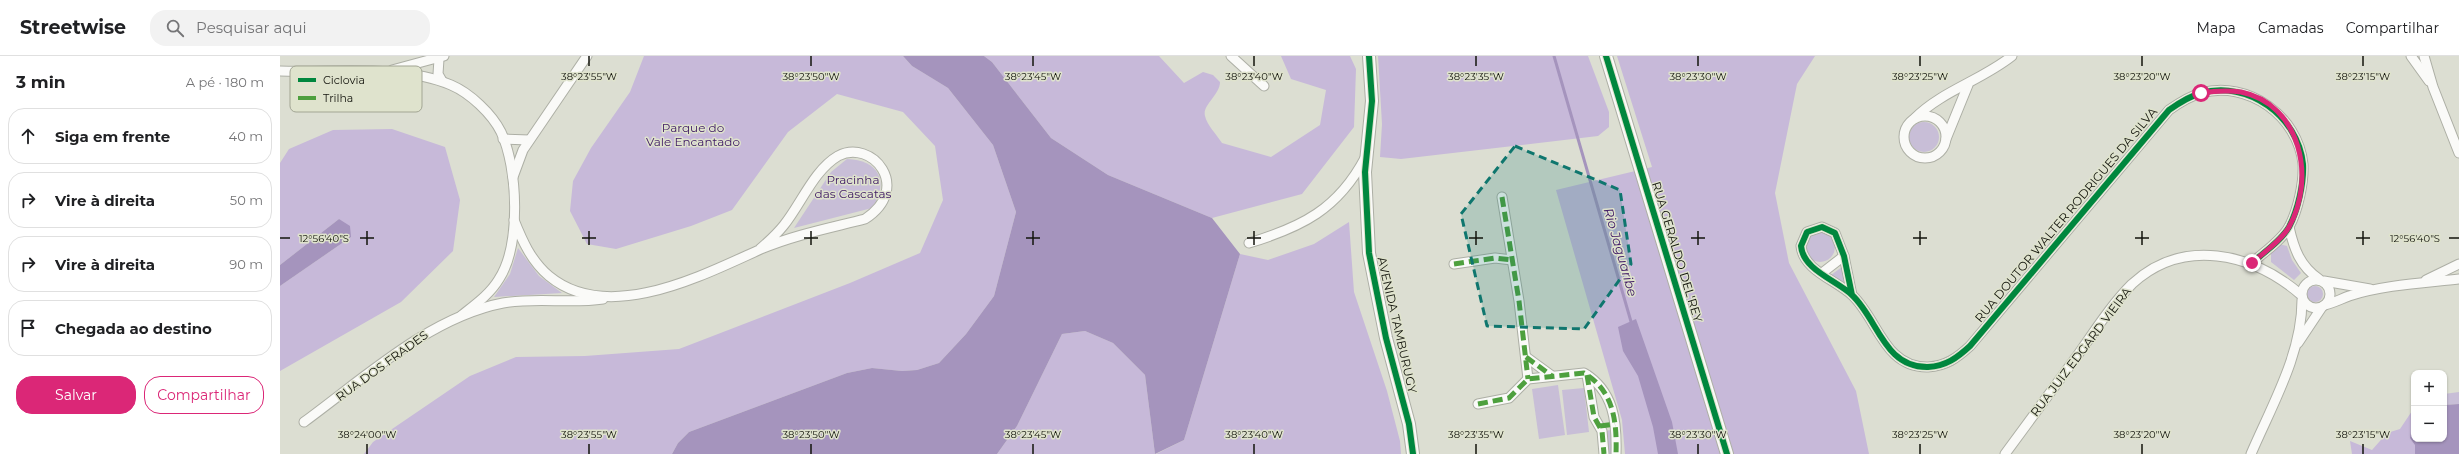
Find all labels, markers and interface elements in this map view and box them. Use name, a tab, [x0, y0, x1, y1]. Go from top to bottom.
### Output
search box	[150, 10, 430, 46]
text: Streetwise	[20, 16, 126, 39]
icon: search	[164, 17, 186, 39]
text: Pesquisar aqui	[196, 18, 307, 37]
text: Mapa	[2197, 19, 2236, 37]
text: Camadas	[2258, 19, 2324, 37]
text: Compartilhar	[2346, 19, 2439, 37]
legend	[290, 66, 422, 112]
text: 38°23'55"W	[561, 70, 617, 83]
text: 38°23'50"W	[782, 70, 840, 83]
text: 38°23'45"W	[1005, 70, 1061, 83]
text: 38°23'40"W	[1225, 70, 1283, 83]
text: 38°23'35"W	[1448, 70, 1504, 83]
text: 38°23'30"W	[1669, 70, 1727, 83]
text: 38°23'25"W	[1892, 70, 1948, 83]
text: 38°23'20"W	[2113, 70, 2171, 83]
text: 38°23'15"W	[2336, 70, 2390, 83]
text: 3 min	[16, 72, 66, 92]
text: Ciclovia	[323, 73, 365, 87]
text: A pé · 180 m	[186, 74, 264, 90]
route start	[2192, 84, 2210, 102]
text: Trilha	[323, 91, 353, 105]
street label: RUA DOUTOR WALTER RODRIGUES DA SILVA	[1971, 104, 2160, 325]
park label: Parque do Vale Encantado	[646, 120, 740, 149]
icon: ahead	[17, 125, 39, 147]
text: Siga em frente	[55, 127, 170, 146]
text: 40 m	[229, 128, 263, 144]
park label: Pracinha das Cascatas	[815, 172, 892, 201]
street label: RUA GERALDO DEL'REY	[1649, 180, 1706, 324]
icon: right	[17, 189, 39, 211]
text: Vire à direita	[55, 191, 155, 210]
text: 50 m	[230, 192, 263, 208]
water label: Rio Jaguaribe	[1601, 206, 1641, 298]
text: 12°56'40"S	[299, 232, 349, 245]
text: 12°56'40"S	[2390, 232, 2440, 245]
icon: right	[17, 253, 39, 275]
route end	[2243, 254, 2261, 272]
text: Vire à direita	[55, 255, 155, 274]
street label: AVENIDA TAMBURUGY	[1374, 255, 1421, 395]
text: 90 m	[229, 256, 263, 272]
street label: RUA JUIZ EDGARD VIEIRA	[2027, 284, 2134, 419]
icon: arrive	[17, 317, 39, 339]
text: Chegada ao destino	[55, 319, 212, 338]
street label: RUA DOS FRADES	[333, 327, 431, 404]
map controls	[2411, 370, 2447, 442]
button: +	[2411, 370, 2447, 406]
button: Salvar	[16, 376, 136, 414]
button: Compartilhar	[144, 376, 264, 414]
button: −	[2411, 406, 2447, 442]
text: 38°24'00"W	[338, 428, 396, 441]
text: 38°23'55"W	[561, 428, 617, 441]
text: 38°23'50"W	[782, 428, 840, 441]
text: 38°23'45"W	[1005, 428, 1061, 441]
text: 38°23'40"W	[1225, 428, 1283, 441]
text: 38°23'35"W	[1448, 428, 1504, 441]
text: 38°23'30"W	[1669, 428, 1727, 441]
text: 38°23'25"W	[1892, 428, 1948, 441]
text: 38°23'20"W	[2113, 428, 2171, 441]
text: 38°23'15"W	[2336, 428, 2390, 441]

